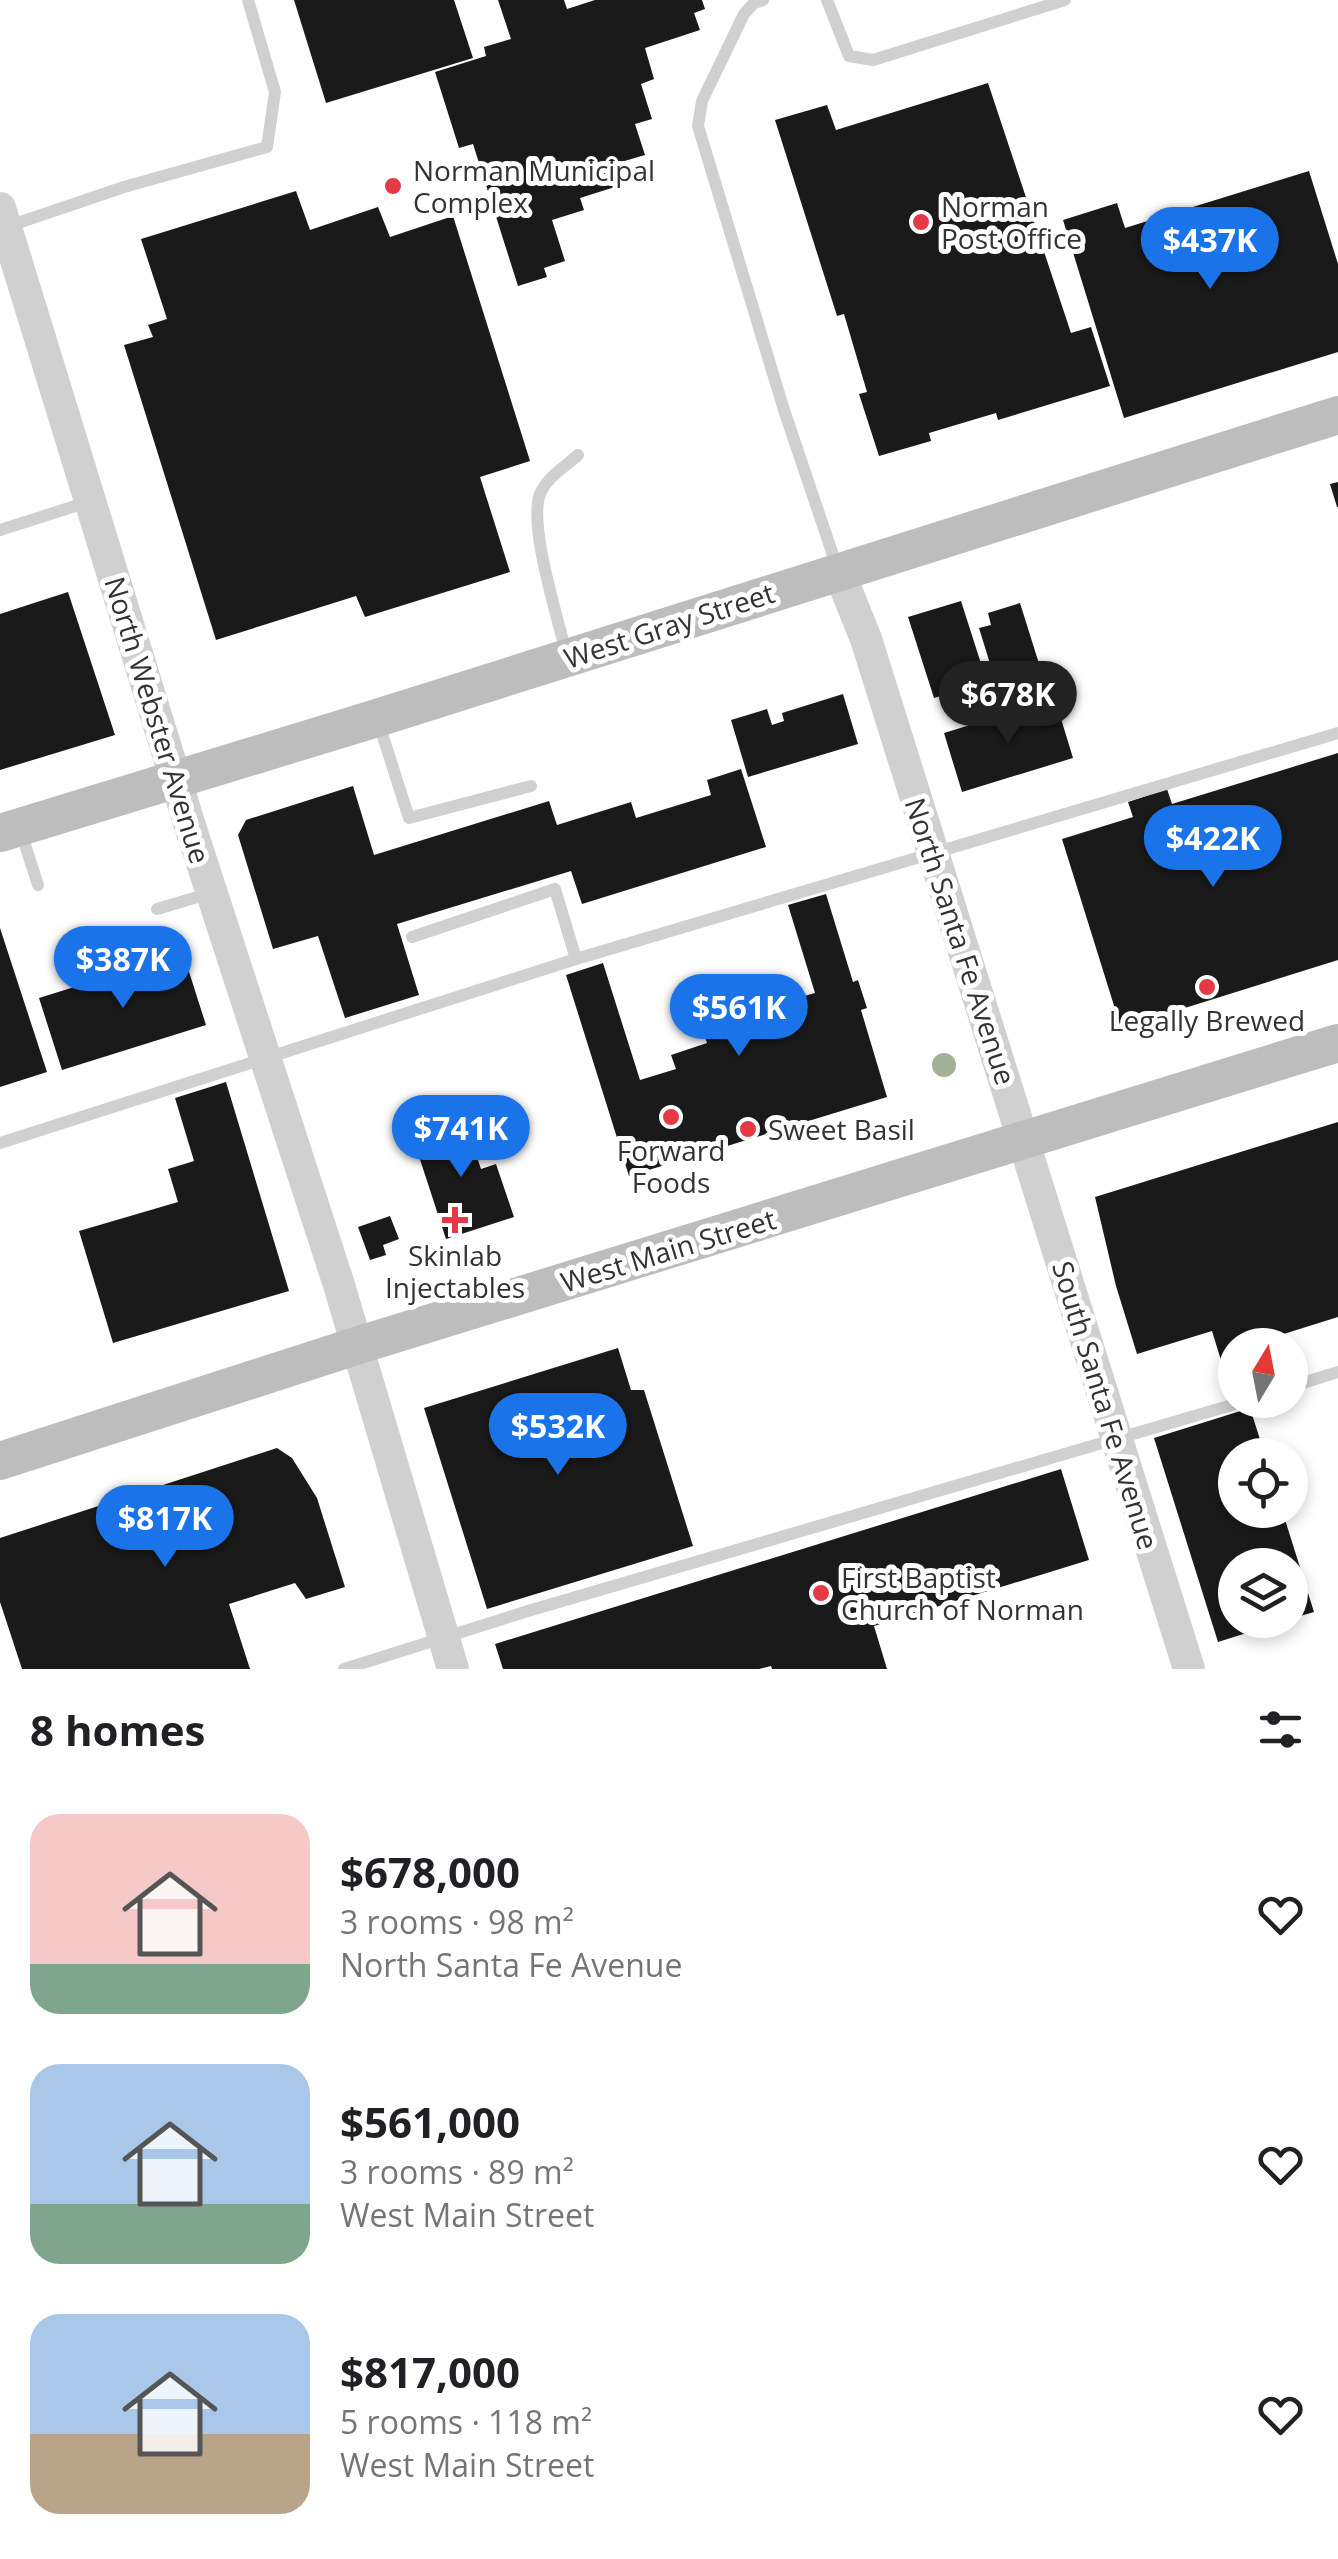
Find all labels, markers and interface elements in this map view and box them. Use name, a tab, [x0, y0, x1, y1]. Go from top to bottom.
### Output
place label: Norman Municipal Complex	[413, 151, 655, 221]
marker: Norman Municipal Complex	[382, 175, 404, 197]
place label: Norman Post Office	[941, 187, 1082, 257]
pin: $437K	[1140, 207, 1280, 292]
marker: Norman Post Office	[910, 211, 932, 233]
text: $437K	[1163, 218, 1257, 261]
street label: North Webster Avenue	[96, 572, 220, 868]
street label: West Gray Street	[559, 573, 779, 677]
pin: $678K	[938, 661, 1078, 746]
text: $678K	[961, 672, 1055, 715]
street label: North Santa Fe Avenue	[897, 793, 1025, 1089]
pin: $422K	[1143, 805, 1283, 890]
text: $422K	[1166, 816, 1260, 859]
pin: $387K	[53, 926, 193, 1011]
text: $387K	[76, 937, 170, 980]
pin: $561K	[669, 974, 809, 1059]
marker: Legally Brewed	[1196, 976, 1218, 998]
text: $561K	[692, 985, 786, 1028]
place label: Legally Brewed	[1109, 1001, 1305, 1039]
pin: $741K	[391, 1095, 531, 1180]
text: $741K	[414, 1106, 508, 1149]
marker: Forward Foods	[660, 1106, 682, 1128]
place label: Sweet Basil	[768, 1110, 915, 1148]
marker: Sweet Basil	[737, 1118, 759, 1140]
place label: Forward Foods	[617, 1131, 725, 1201]
street label: West Main Street	[556, 1199, 780, 1301]
marker: Skinlab Injectables	[442, 1207, 468, 1233]
place label: Skinlab Injectables	[385, 1236, 525, 1306]
street label: South Santa Fe Avenue	[1044, 1256, 1168, 1554]
north arrow	[1218, 1328, 1308, 1418]
map controls	[1218, 1328, 1308, 1638]
pin: $532K	[488, 1393, 628, 1478]
text: $532K	[511, 1404, 605, 1447]
button: locate	[1218, 1438, 1308, 1528]
pin: $817K	[95, 1485, 235, 1570]
text: $817K	[118, 1496, 212, 1539]
button: layers	[1218, 1548, 1308, 1638]
place label: First Baptist Church of Norman	[841, 1558, 1084, 1628]
marker: First Baptist Church of Norman	[810, 1582, 832, 1604]
text: 8 homes	[30, 1701, 205, 1758]
icon: filters	[1253, 1702, 1308, 1757]
text: $678,000	[340, 1843, 520, 1900]
icon: home	[110, 1854, 230, 1974]
icon: heart	[1253, 1887, 1308, 1942]
text: 3 rooms · 98 m²	[340, 1900, 574, 1943]
text: North Santa Fe Avenue	[340, 1943, 682, 1986]
text: $561,000	[340, 2093, 520, 2150]
icon: home	[110, 2104, 230, 2224]
icon: heart	[1253, 2137, 1308, 2192]
text: 3 rooms · 89 m²	[340, 2150, 574, 2193]
text: West Main Street	[340, 2193, 594, 2236]
text: $817,000	[340, 2343, 520, 2400]
icon: home	[110, 2354, 230, 2474]
icon: heart	[1253, 2387, 1308, 2442]
text: 5 rooms · 118 m²	[340, 2400, 592, 2443]
text: West Main Street	[340, 2443, 594, 2486]

